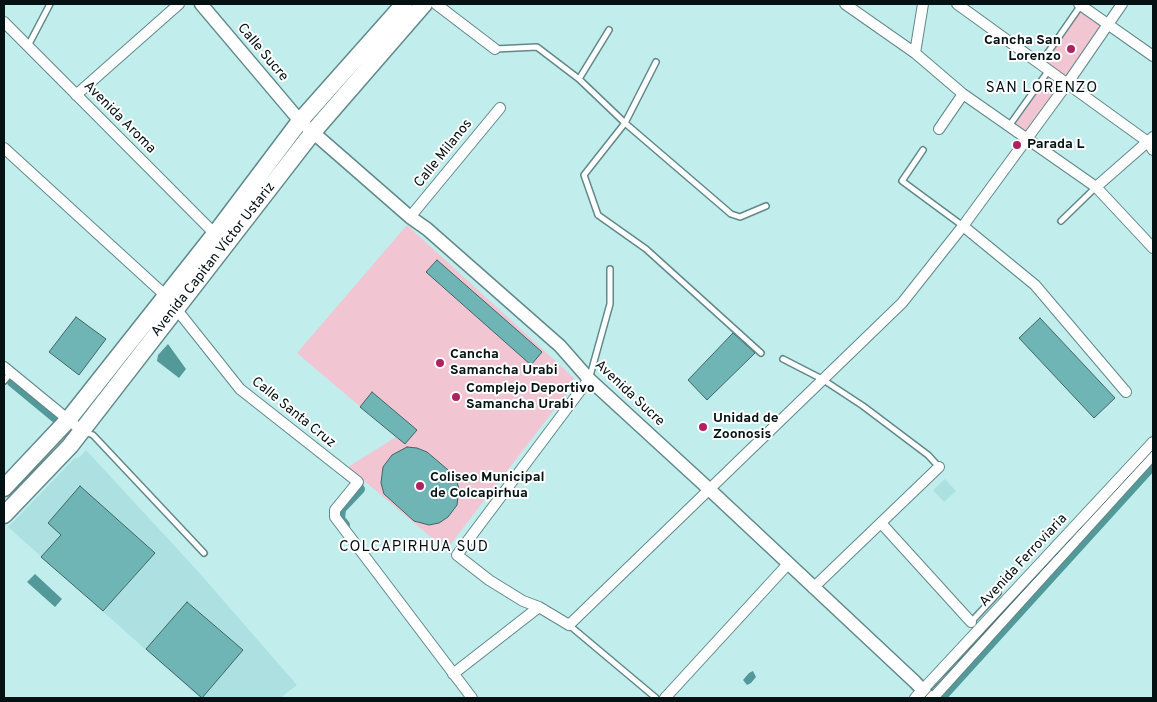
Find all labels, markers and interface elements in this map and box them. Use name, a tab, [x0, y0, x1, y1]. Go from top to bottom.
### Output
street label: Calle Sucre	[233, 21, 291, 85]
place label: Cancha San Lorenzo	[984, 33, 1061, 65]
marker: Cancha San Lorenzo	[1065, 43, 1077, 55]
street label: Avenida Aroma	[79, 78, 159, 158]
district label: SAN LORENZO	[984, 80, 1100, 98]
street label: Calle Milanos	[411, 116, 477, 192]
place label: Parada L	[1027, 137, 1084, 153]
marker: Parada L	[1011, 139, 1023, 151]
street label: Avenida Capitan Víctor Ustariz	[148, 179, 280, 341]
place label: Cancha Samancha Urabi	[450, 347, 558, 380]
marker: Cancha Samancha Urabi	[434, 357, 446, 369]
street label: Avenida Sucre	[591, 357, 667, 431]
street label: Calle Santa Cruz	[248, 374, 338, 452]
place label: Complejo Deportivo Samancha Urabi	[466, 381, 595, 414]
marker: Complejo Deportivo Samancha Urabi	[450, 391, 462, 403]
place label: Unidad de Zoonosis	[713, 411, 779, 444]
marker: Unidad de Zoonosis	[697, 421, 709, 433]
place label: Coliseo Municipal de Colcapirhua	[430, 470, 545, 502]
marker: Coliseo Municipal de Colcapirhua	[414, 480, 426, 492]
street label: Avenida Ferroviaria	[977, 511, 1071, 611]
district label: COLCAPIRHUA SUD	[337, 539, 491, 557]

